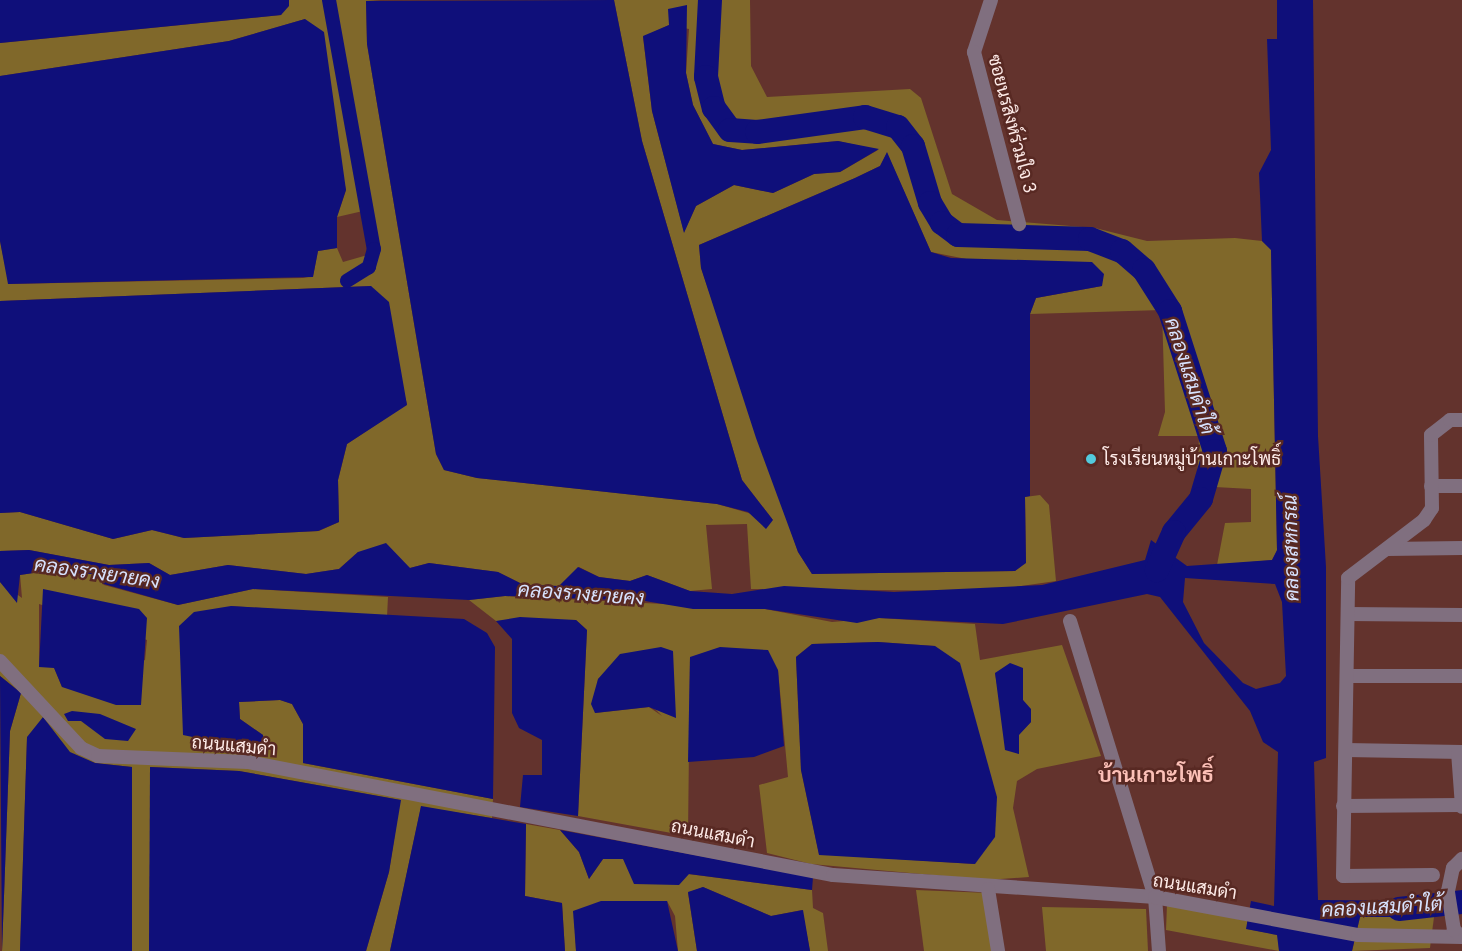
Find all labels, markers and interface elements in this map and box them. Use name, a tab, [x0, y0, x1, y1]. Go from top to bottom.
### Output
street label: ซอยนรสิงห์ร่วมใจ 3	[983, 52, 1041, 196]
water label: คลองแสมดำใต้	[1160, 315, 1220, 437]
place label: โรงเรียนหมู่บ้านเกาะโพธิ์	[1103, 448, 1281, 470]
marker: โรงเรียนหมู่บ้านเกาะโพธิ์	[1084, 452, 1098, 466]
water label: คลองสหกรณ์	[1278, 494, 1304, 602]
water label: คลองรางยายคง	[33, 552, 161, 594]
water label: คลองรางยายคง	[517, 578, 645, 610]
street label: ถนนแสมดำ	[191, 732, 277, 760]
district label: บ้านเกาะโพธิ์	[1098, 762, 1214, 788]
street label: ถนนแสมดำ	[669, 815, 757, 853]
street label: ถนนแสมดำ	[1151, 870, 1239, 904]
water label: คลองแสมดำใต้	[1321, 892, 1443, 922]

